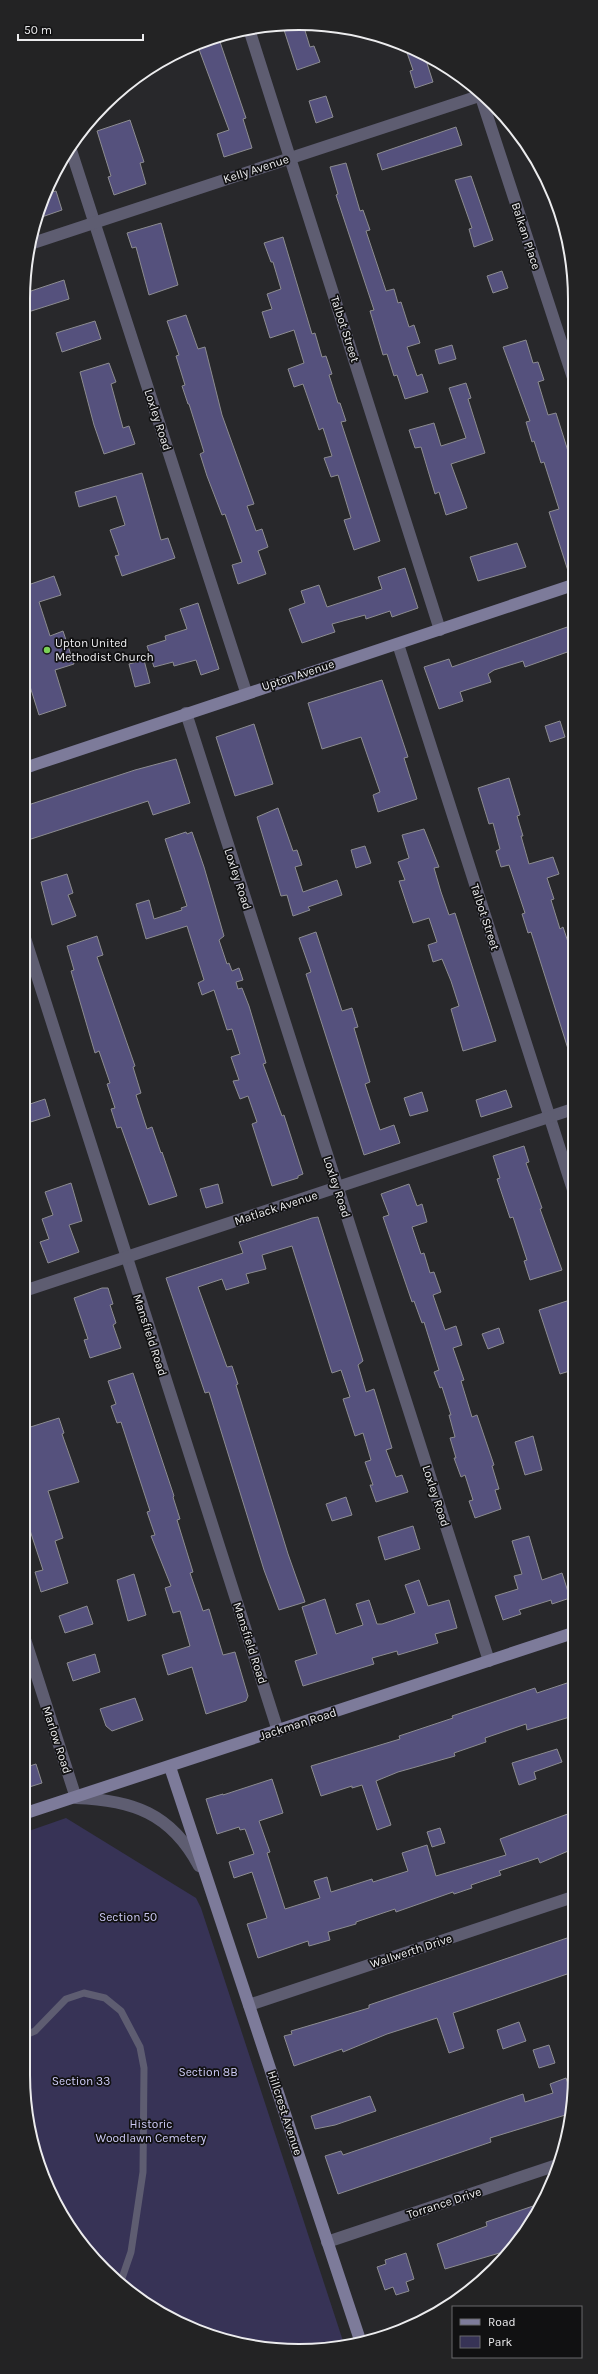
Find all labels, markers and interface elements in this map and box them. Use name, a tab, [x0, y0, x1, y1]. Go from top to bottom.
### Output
scale bar	[18, 16, 143, 42]
text: 50 m	[24, 23, 52, 37]
street label: Kelly Avenue	[221, 152, 291, 186]
street label: Balkan Place	[509, 201, 543, 271]
street label: Talbot Street	[328, 294, 362, 364]
street label: Loxley Road	[141, 387, 175, 453]
place label: Upton United Methodist Church	[55, 636, 154, 664]
marker: Upton United Methodist Church	[42, 645, 52, 655]
street label: Upton Avenue	[260, 657, 336, 693]
street label: Loxley Road	[221, 846, 255, 912]
street label: Talbot Street	[468, 882, 502, 952]
street label: Loxley Road	[320, 1154, 354, 1220]
street label: Matlack Avenue	[233, 1188, 319, 1228]
street label: Mansfield Road	[130, 1292, 170, 1378]
street label: Loxley Road	[419, 1463, 453, 1529]
street label: Mansfield Road	[230, 1600, 270, 1686]
street label: Marlow Road	[39, 1704, 75, 1776]
street label: Jackman Road	[258, 1705, 338, 1743]
park label: Section 50	[99, 1910, 157, 1924]
street label: Wallwerth Drive	[368, 1931, 454, 1971]
park label: Section 8B	[178, 2065, 238, 2079]
street label: Hillcrest Avenue	[265, 2069, 305, 2157]
park label: Section 33	[52, 2074, 110, 2088]
park label: Historic Woodlawn Cemetery	[96, 2117, 207, 2145]
street label: Torrance Drive	[405, 2184, 483, 2222]
legend	[452, 2306, 582, 2358]
text: Road	[488, 2315, 516, 2329]
text: Park	[488, 2335, 513, 2349]

